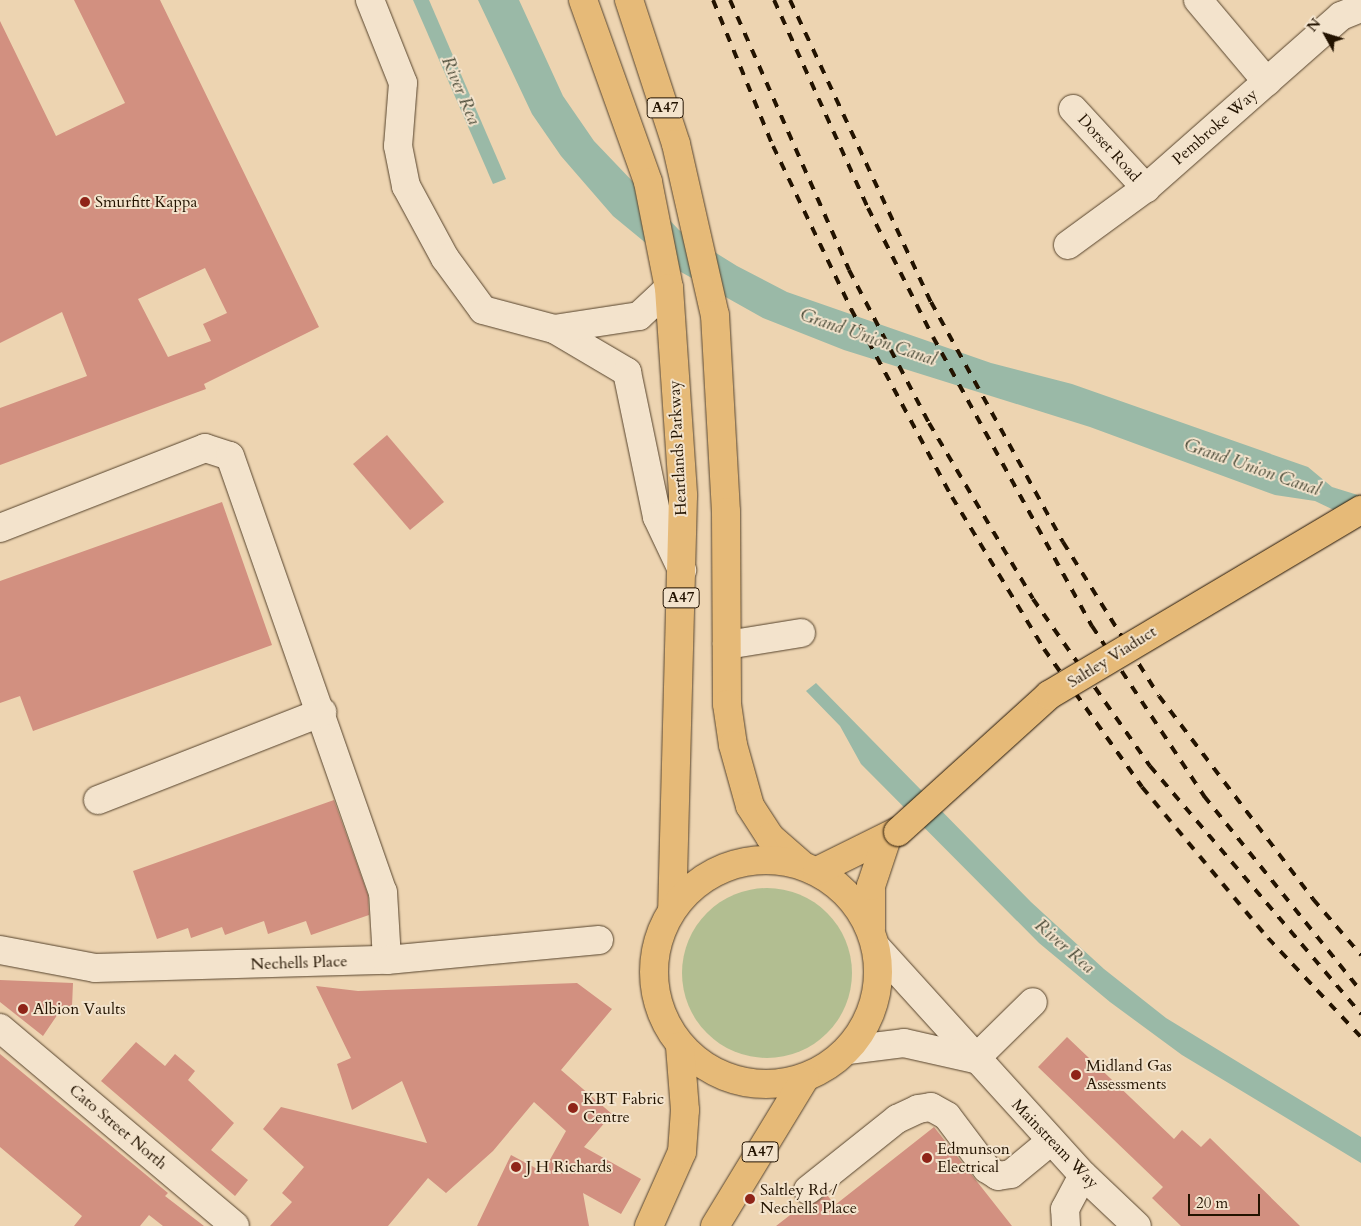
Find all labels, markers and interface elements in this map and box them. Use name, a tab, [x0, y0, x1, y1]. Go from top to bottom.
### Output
north arrow	[1301, 10, 1351, 60]
text: N	[1303, 15, 1325, 36]
water label: River Rea	[436, 54, 484, 128]
street label: Pembroke Way	[1169, 85, 1261, 169]
road number: A47	[646, 96, 684, 120]
street label: Dorset Road	[1074, 110, 1144, 186]
place label: Smurfitt Kappa	[95, 192, 197, 212]
marker: Smurfitt Kappa	[79, 196, 91, 208]
water label: Grand Union Canal	[797, 305, 939, 371]
street label: Heartlands Parkway	[665, 380, 691, 516]
water label: Grand Union Canal	[1181, 435, 1323, 501]
road number: A47	[662, 586, 700, 610]
street label: Saltley Viaduct	[1064, 622, 1160, 692]
water label: River Rea	[1030, 915, 1098, 979]
street label: Nechells Place	[250, 952, 348, 974]
place label: Albion Vaults	[33, 999, 126, 1019]
marker: Albion Vaults	[17, 1003, 29, 1015]
place label: Midland Gas Assessments	[1086, 1056, 1172, 1094]
marker: Midland Gas Assessments	[1070, 1069, 1082, 1081]
street label: Cato Street North	[65, 1080, 171, 1174]
place label: KBT Fabric Centre	[583, 1089, 664, 1127]
street label: Mainstream Way	[1008, 1095, 1102, 1193]
marker: KBT Fabric Centre	[567, 1102, 579, 1114]
place label: Edmunson Electrical	[937, 1139, 1010, 1177]
road number: A47	[741, 1140, 779, 1164]
marker: Edmunson Electrical	[921, 1152, 933, 1164]
place label: J H Richards	[526, 1157, 612, 1177]
marker: J H Richards	[510, 1161, 522, 1173]
place label: Saltley Rd / Nechells Place	[760, 1180, 857, 1218]
scale bar	[1191, 1184, 1264, 1216]
marker: Saltley Rd / Nechells Place	[744, 1193, 756, 1205]
text: 20 m	[1196, 1193, 1228, 1213]

